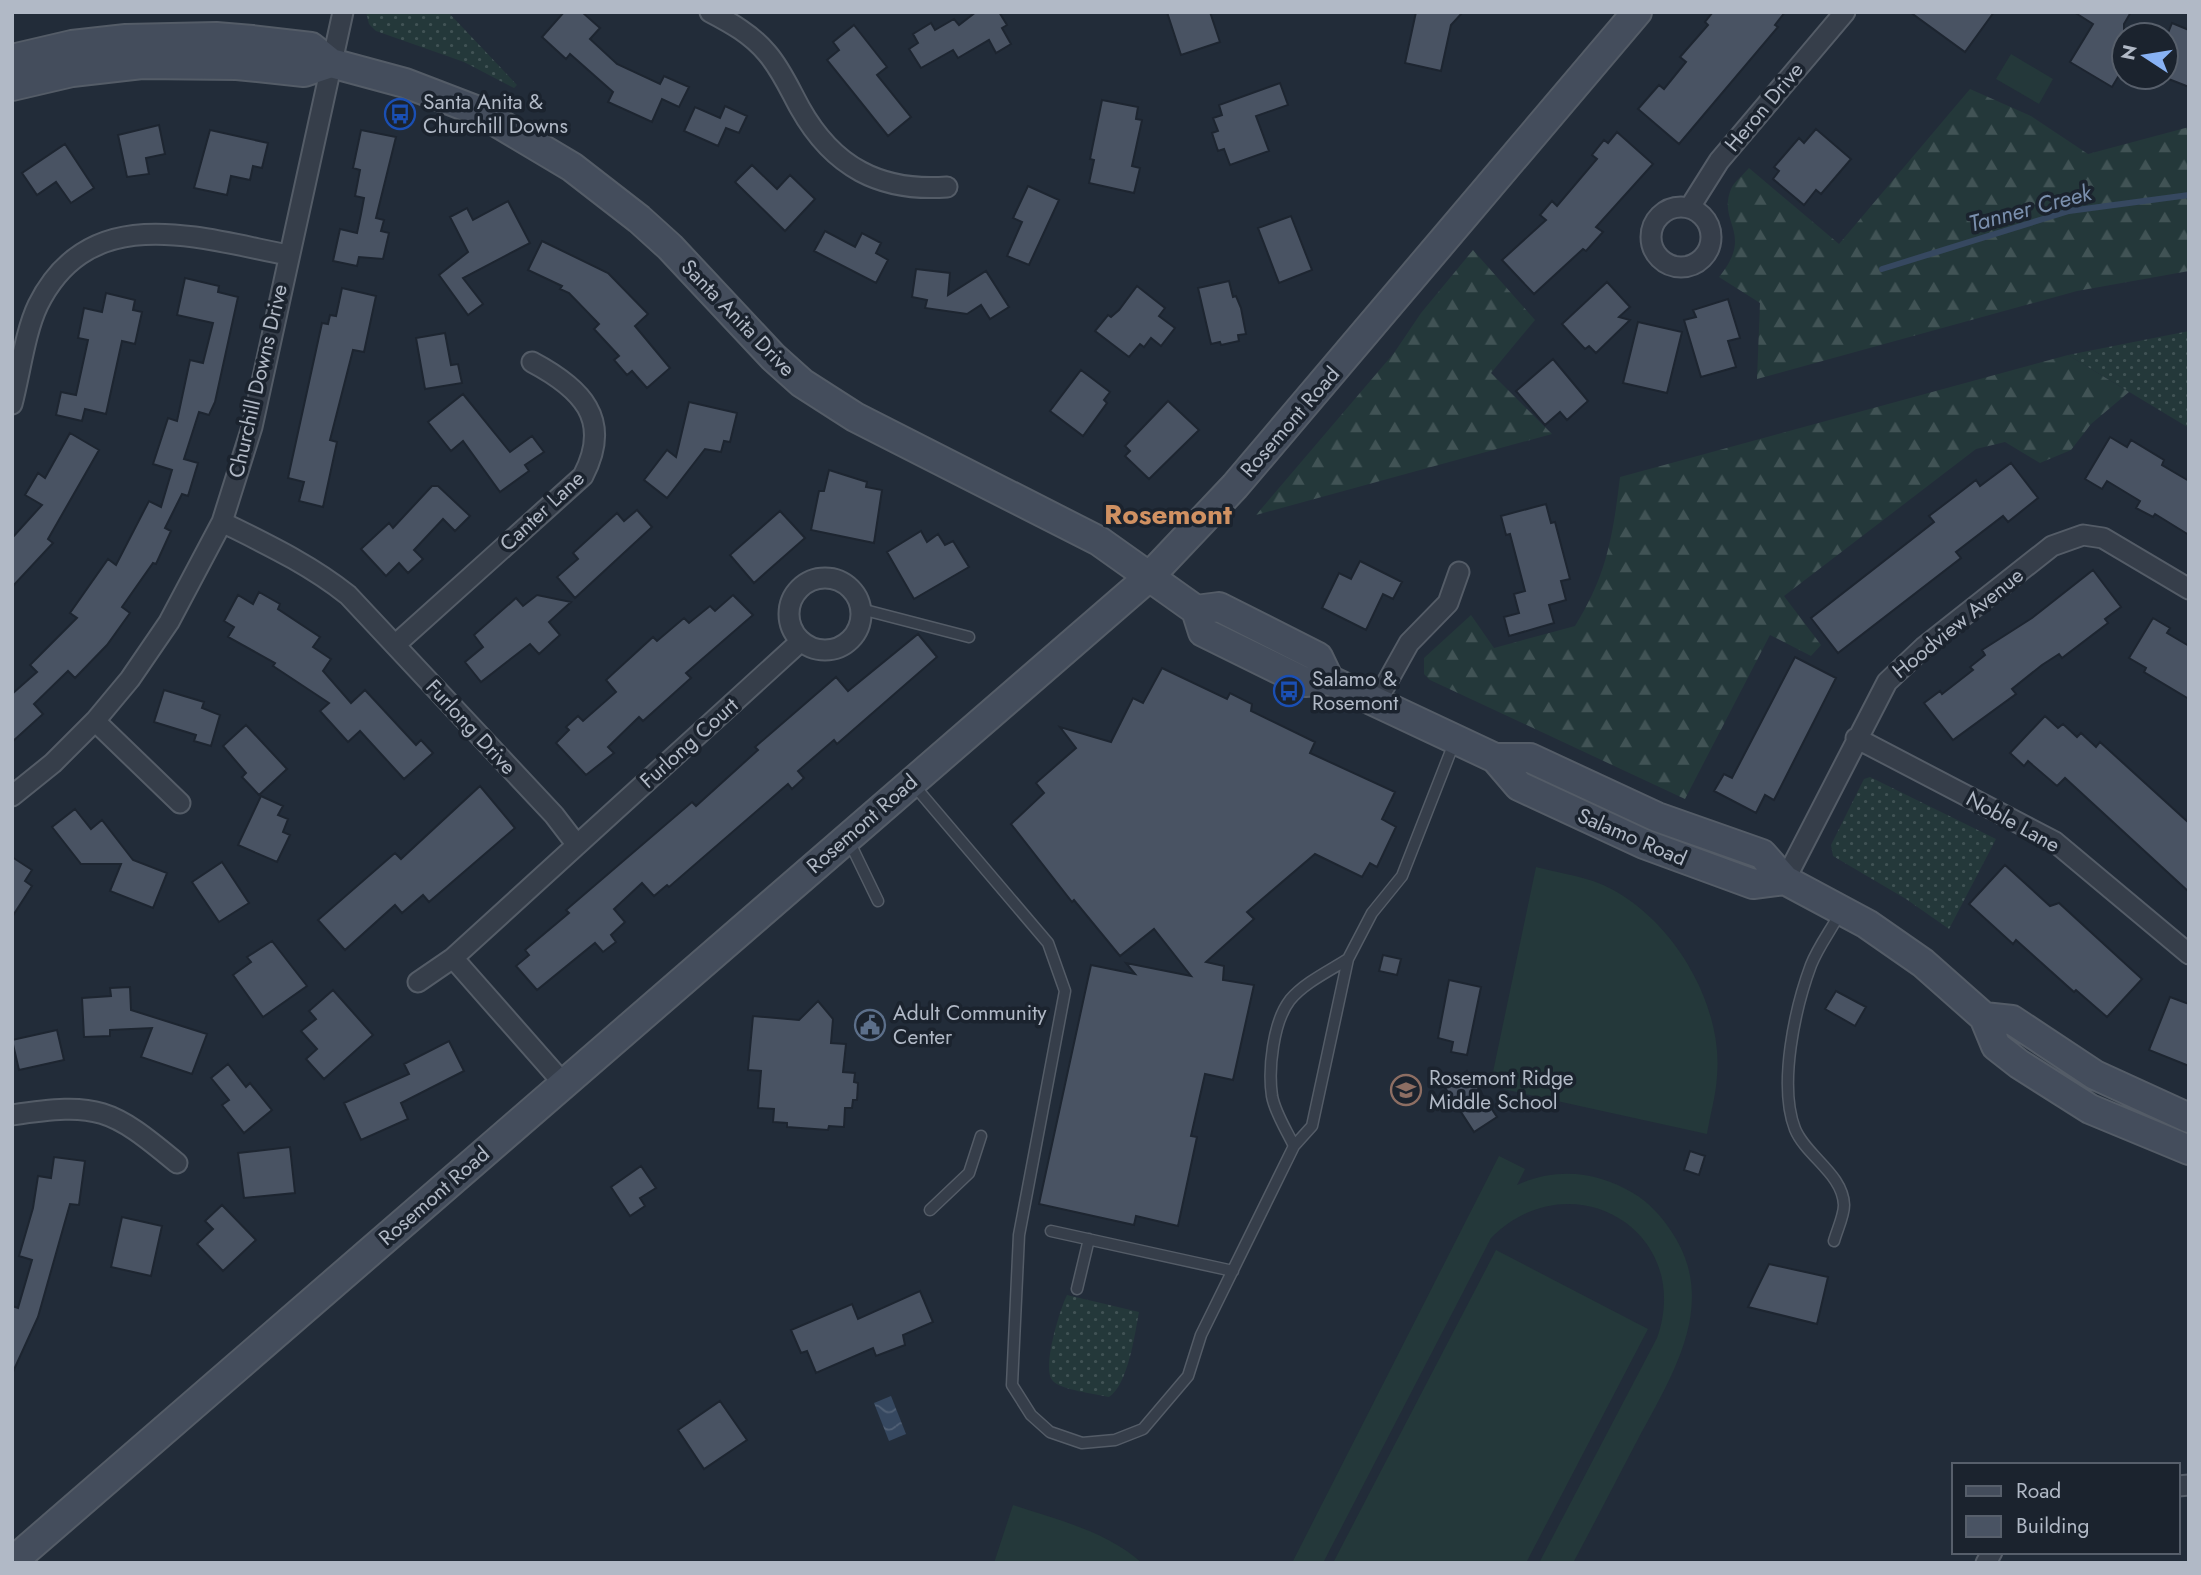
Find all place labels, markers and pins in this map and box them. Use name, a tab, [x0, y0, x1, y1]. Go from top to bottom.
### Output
place label: Santa Anita & Churchill Downs	[423, 87, 568, 141]
bus stop icon: Santa Anita & Churchill Downs	[383, 97, 417, 131]
place label: Salamo & Rosemont	[1312, 664, 1398, 718]
bus stop icon: Salamo & Rosemont	[1272, 674, 1306, 708]
place label: Adult Community Center	[893, 998, 1047, 1052]
public building icon: Adult Community Center	[853, 1008, 887, 1042]
place label: Rosemont Ridge Middle School	[1429, 1063, 1574, 1117]
school or university icon: Rosemont Ridge Middle School	[1389, 1073, 1423, 1107]

